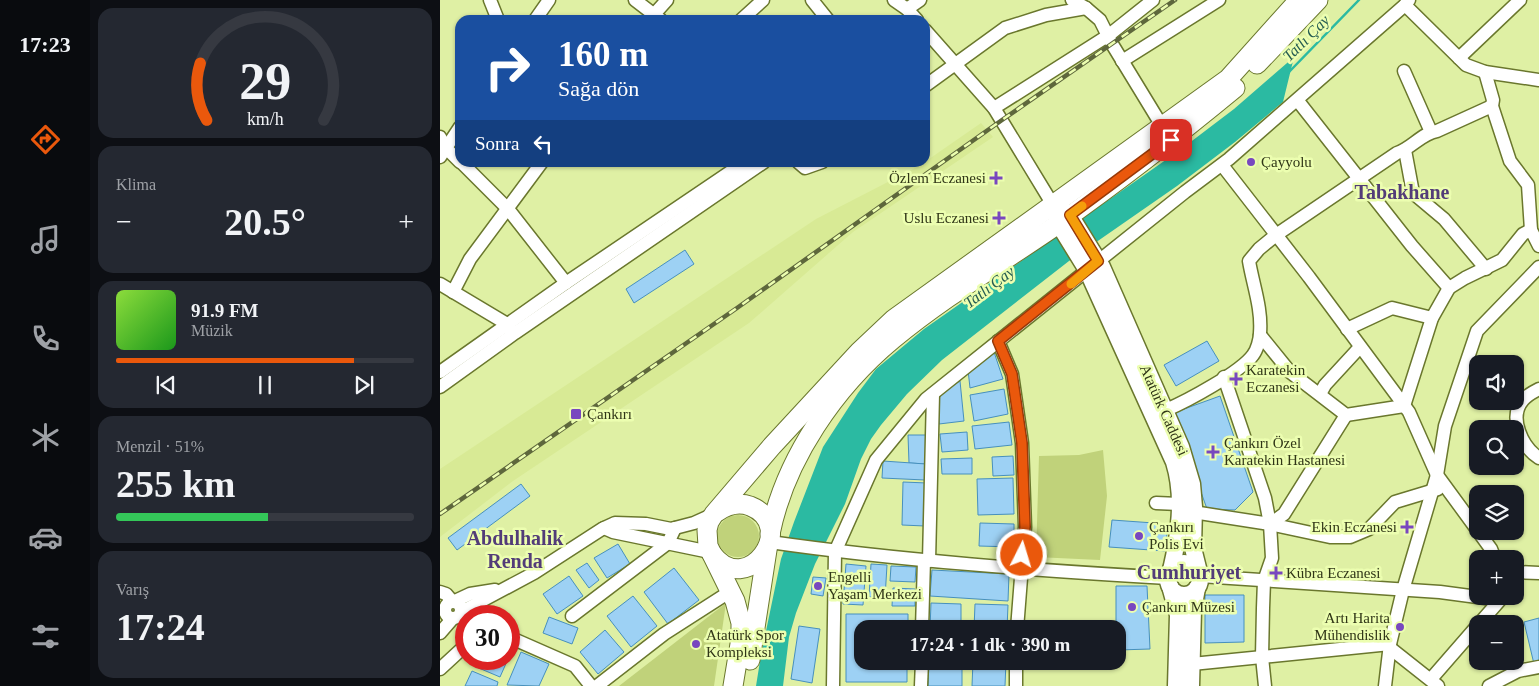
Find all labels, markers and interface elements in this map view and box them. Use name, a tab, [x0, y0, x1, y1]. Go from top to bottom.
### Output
water label: Tatlı Çay	[1279, 11, 1334, 65]
text: 17:23	[19, 32, 71, 57]
icon: right	[475, 35, 540, 100]
text: 160 m	[558, 35, 648, 74]
text: 29	[239, 53, 291, 110]
text: Sağa dön	[558, 76, 639, 101]
text: km/h	[247, 109, 283, 129]
pin	[1150, 119, 1192, 161]
icon: directions	[28, 122, 63, 157]
icon: arrive	[1157, 126, 1185, 154]
icon: left	[529, 130, 557, 158]
text: Sonra	[475, 133, 519, 154]
place label: Çayyolu	[1261, 154, 1312, 170]
marker: Çayyolu	[1245, 156, 1257, 168]
place label: Özlem Eczanesi	[889, 170, 986, 186]
marker: Özlem Eczanesi	[990, 172, 1002, 184]
text: Klima	[116, 176, 156, 193]
district label: Tabakhane	[1355, 181, 1450, 203]
text: 20.5°	[224, 201, 306, 243]
text: −	[116, 206, 132, 237]
text: +	[398, 206, 414, 237]
place label: Uslu Eczanesi	[904, 210, 989, 226]
marker: Uslu Eczanesi	[993, 212, 1005, 224]
icon: music	[28, 222, 63, 257]
water label: Tatlı Çay	[961, 262, 1019, 312]
text: 91.9 FM	[191, 300, 259, 321]
icon: phone	[28, 321, 63, 356]
text: Müzik	[191, 322, 233, 339]
map controls	[1469, 355, 1524, 670]
button: sound	[1469, 355, 1524, 410]
street label: Atatürk Caddesi	[1137, 362, 1191, 458]
place label: Karatekin Eczanesi	[1246, 362, 1306, 395]
icon: previous	[152, 371, 180, 399]
icon: pause	[251, 371, 279, 399]
icon: next	[350, 371, 378, 399]
marker: Karatekin Eczanesi	[1230, 373, 1242, 385]
place label: Çankırı	[587, 406, 632, 422]
marker: Çankırı	[569, 407, 583, 421]
icon: climate	[28, 420, 63, 455]
button: search	[1469, 420, 1524, 475]
place label: Çankırı Özel Karatekin Hastanesi	[1224, 435, 1345, 468]
text: Menzil · 51%	[116, 438, 204, 455]
marker: Çankırı Özel Karatekin Hastanesi	[1206, 445, 1220, 459]
text: 255 km	[116, 463, 235, 505]
button: layers	[1469, 485, 1524, 540]
place label: Çankırı Polis Evi	[1149, 519, 1204, 552]
place label: Ekin Eczanesi	[1312, 519, 1397, 535]
icon: car	[28, 520, 63, 555]
marker: Ekin Eczanesi	[1401, 521, 1413, 533]
district label: Abdulhalik Renda	[467, 527, 564, 572]
position arrow	[995, 528, 1047, 580]
marker: Çankırı Polis Evi	[1133, 530, 1145, 542]
button: +	[1469, 550, 1524, 605]
district label: Cumhuriyet	[1137, 561, 1242, 584]
place label: Kübra Eczanesi	[1286, 565, 1381, 581]
marker: Kübra Eczanesi	[1270, 567, 1282, 579]
place label: Engelli Yaşam Merkezi	[828, 569, 922, 602]
marker: Engelli Yaşam Merkezi	[812, 580, 824, 592]
text: Varış	[116, 581, 149, 598]
place label: Çankırı Müzesi	[1142, 599, 1235, 615]
marker: Çankırı Müzesi	[1126, 601, 1138, 613]
speed limit sign: 30	[455, 605, 520, 670]
text: 17:24	[116, 606, 205, 648]
place label: Artı Harita Mühendislik	[1314, 610, 1390, 643]
button: −	[1469, 615, 1524, 670]
icon: filters	[28, 619, 63, 654]
marker: Artı Harita Mühendislik	[1394, 621, 1406, 633]
place label: Atatürk Spor Kompleksi	[706, 627, 784, 660]
text: 17:24 · 1 dk · 390 m	[910, 634, 1070, 655]
marker: Atatürk Spor Kompleksi	[690, 638, 702, 650]

